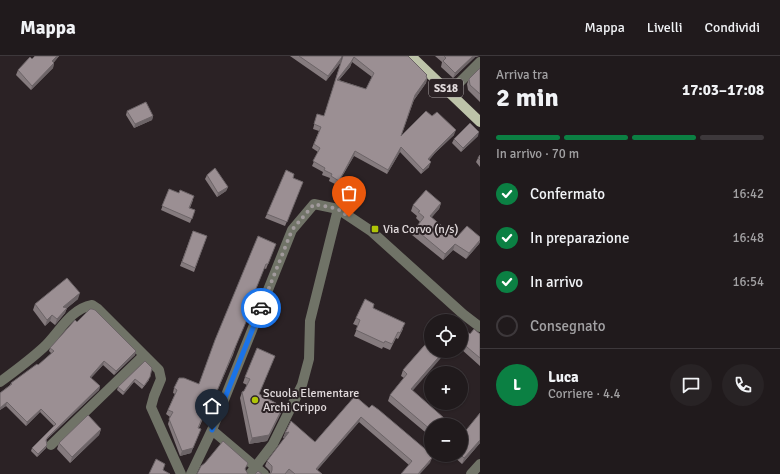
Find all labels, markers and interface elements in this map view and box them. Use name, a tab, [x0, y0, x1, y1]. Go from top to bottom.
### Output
text: Mappa	[20, 16, 76, 40]
text: Mappa	[585, 19, 625, 36]
text: Livelli	[647, 19, 683, 36]
text: Condividi	[705, 19, 760, 36]
text: Arriva tra	[496, 67, 548, 83]
road number: SS18	[429, 79, 463, 97]
text: 17:03–17:08	[682, 81, 764, 99]
text: 2 min	[496, 82, 559, 114]
text: In arrivo · 70 m	[496, 146, 579, 162]
pin	[332, 176, 366, 217]
icon: bag	[338, 182, 360, 204]
icon: check	[496, 183, 518, 205]
text: Confermato	[530, 185, 605, 203]
text: 16:42	[732, 186, 764, 202]
place label: Via Corvo (n/s)	[383, 222, 458, 237]
marker: Via Corvo (n/s)	[370, 224, 380, 234]
icon: check	[496, 227, 518, 249]
text: In preparazione	[530, 229, 629, 247]
text: 16:48	[732, 230, 764, 246]
icon: check	[496, 271, 518, 293]
text: In arrivo	[530, 273, 583, 291]
text: 16:54	[732, 274, 764, 290]
courier	[241, 288, 281, 328]
icon: car	[250, 297, 272, 319]
map controls	[424, 314, 468, 462]
button: locate	[424, 314, 468, 358]
text: Consegnato	[530, 317, 605, 335]
button: chat	[670, 364, 712, 406]
button: phone	[722, 364, 764, 406]
button: +	[424, 366, 468, 410]
text: Luca	[548, 368, 579, 386]
text: L	[513, 376, 521, 394]
place label: Scuola Elementare Archi Crippo	[263, 386, 359, 415]
text: Corriere · 4.4	[548, 386, 621, 402]
pin	[195, 389, 229, 430]
icon: home	[201, 395, 223, 417]
marker: Scuola Elementare Archi Crippo	[250, 395, 260, 405]
button: −	[424, 418, 468, 462]

